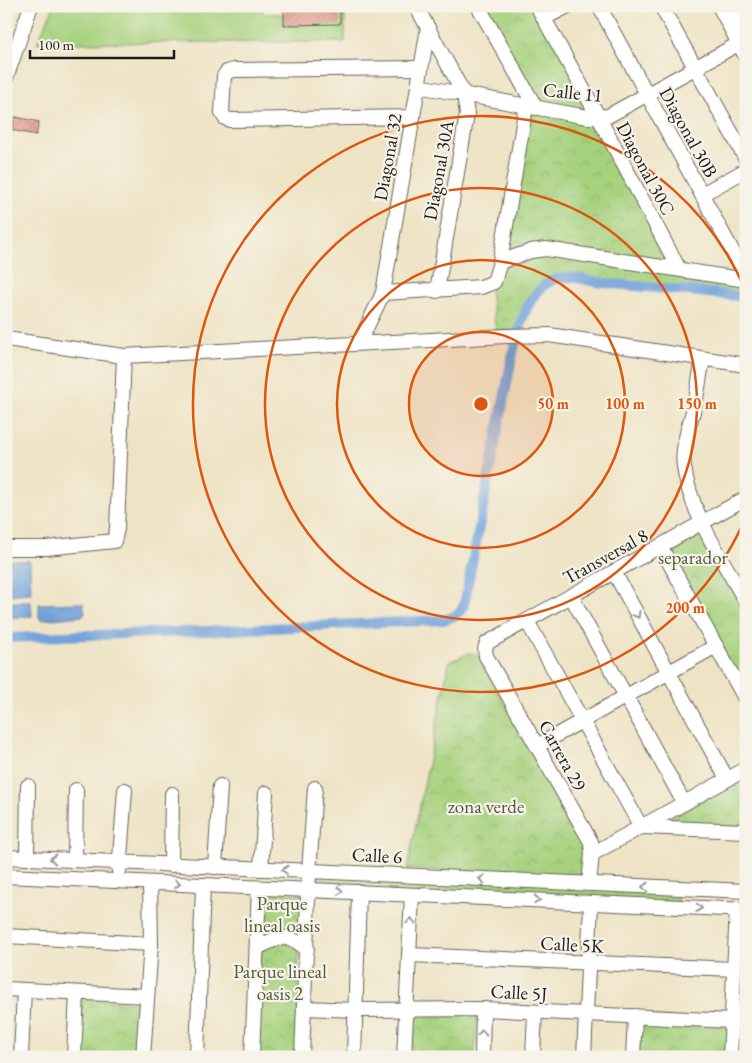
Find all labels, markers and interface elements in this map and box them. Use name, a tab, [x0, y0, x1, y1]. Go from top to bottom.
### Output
scale bar	[30, 28, 174, 60]
text: 100 m	[38, 35, 75, 54]
street label: Calle 11	[542, 77, 604, 108]
street label: Diagonal 30B	[653, 83, 724, 182]
street label: Diagonal 32	[368, 111, 407, 203]
street label: Diagonal 30A	[417, 117, 460, 222]
street label: Diagonal 30C	[611, 117, 681, 219]
text: 50 m	[537, 394, 569, 413]
text: 100 m	[605, 394, 645, 413]
text: 150 m	[677, 394, 717, 413]
centre of rings	[472, 395, 490, 413]
street label: Transversal 8	[558, 523, 652, 590]
park label: separador	[658, 545, 729, 570]
text: 200 m	[665, 598, 705, 617]
one-way arrow	[631, 610, 641, 619]
street label: Carrera 29	[533, 715, 592, 795]
park label: zona verde	[448, 794, 524, 819]
street label: Calle 6	[351, 842, 403, 869]
one-way arrow	[48, 854, 56, 865]
one-way arrow	[281, 864, 289, 875]
one-way arrow	[478, 874, 486, 884]
one-way arrow	[174, 879, 182, 889]
one-way arrow	[640, 881, 648, 892]
one-way arrow	[336, 886, 344, 897]
park label: Parque lineal oasis	[244, 891, 320, 938]
one-way arrow	[533, 895, 541, 906]
one-way arrow	[696, 902, 704, 913]
one-way arrow	[405, 916, 416, 924]
street label: Calle 5K	[540, 930, 605, 959]
park label: Parque lineal oasis 2	[233, 959, 327, 1006]
street label: Calle 5J	[490, 979, 548, 1006]
one-way arrow	[477, 1028, 488, 1036]

